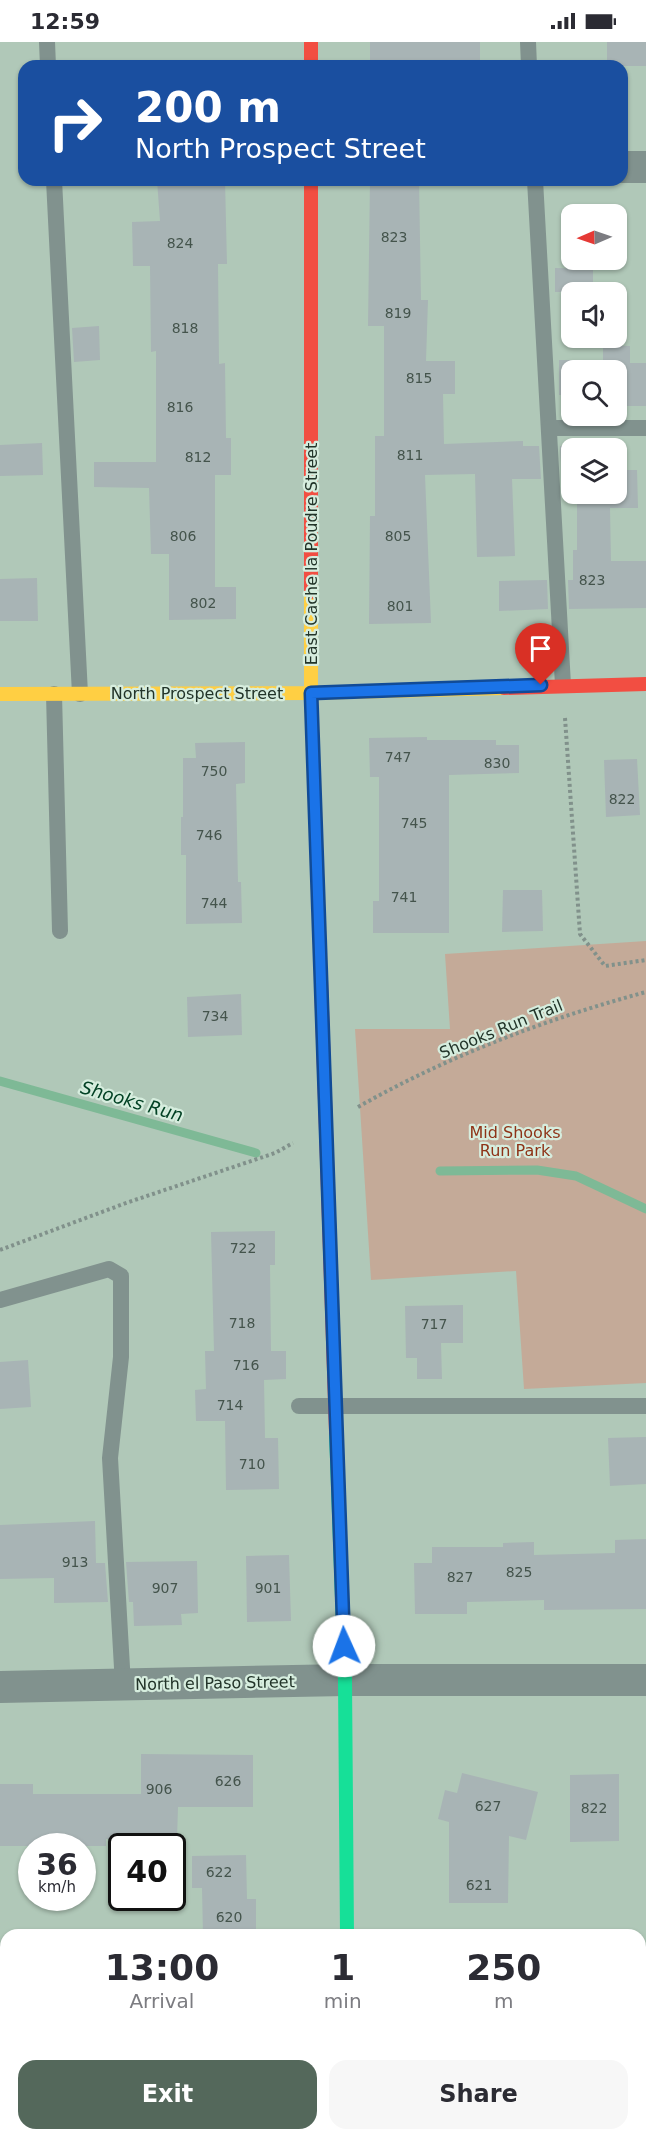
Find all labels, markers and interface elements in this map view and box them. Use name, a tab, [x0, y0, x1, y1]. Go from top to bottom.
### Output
text: 12:59	[30, 9, 100, 34]
text: 200 m	[135, 83, 281, 132]
icon: right	[36, 84, 114, 162]
text: North Prospect Street	[135, 133, 426, 164]
north arrow	[561, 204, 627, 270]
map controls	[561, 204, 627, 504]
house number: 823	[381, 229, 407, 245]
house number: 824	[167, 235, 193, 251]
button: sound	[561, 282, 627, 348]
house number: 819	[385, 305, 411, 321]
house number: 818	[172, 320, 198, 336]
button: search	[561, 360, 627, 426]
house number: 815	[406, 370, 432, 386]
house number: 816	[167, 399, 193, 415]
button: layers	[561, 438, 627, 504]
street label: East Cache la Poudre Street	[302, 443, 321, 665]
house number: 811	[397, 447, 423, 463]
house number: 812	[185, 449, 211, 465]
house number: 806	[170, 528, 196, 544]
house number: 805	[385, 528, 411, 544]
house number: 823	[579, 572, 605, 588]
house number: 802	[190, 595, 216, 611]
house number: 801	[387, 598, 413, 614]
pin	[515, 623, 566, 685]
icon: arrive	[524, 632, 557, 665]
street label: North Prospect Street	[111, 684, 283, 703]
house number: 747	[385, 749, 411, 765]
house number: 830	[484, 755, 510, 771]
house number: 750	[201, 763, 227, 779]
house number: 822	[609, 791, 635, 807]
house number: 745	[401, 815, 427, 831]
house number: 746	[196, 827, 222, 843]
house number: 741	[391, 889, 417, 905]
house number: 744	[201, 895, 227, 911]
street label: Shooks Run Trail	[437, 996, 565, 1062]
house number: 734	[202, 1008, 228, 1024]
water label: Shooks Run	[78, 1076, 186, 1126]
park label: Mid Shooks Run Park	[470, 1123, 560, 1160]
house number: 722	[230, 1240, 256, 1256]
house number: 718	[229, 1315, 255, 1331]
house number: 717	[421, 1316, 447, 1332]
house number: 716	[233, 1357, 259, 1373]
house number: 714	[217, 1397, 243, 1413]
house number: 710	[239, 1456, 265, 1472]
house number: 913	[62, 1554, 88, 1570]
house number: 825	[506, 1564, 532, 1580]
house number: 827	[447, 1569, 473, 1585]
house number: 907	[152, 1580, 178, 1596]
house number: 901	[255, 1580, 281, 1596]
position arrow	[312, 1614, 376, 1678]
street label: North el Paso Street	[135, 1672, 295, 1694]
house number: 626	[215, 1773, 241, 1789]
house number: 906	[146, 1781, 172, 1797]
house number: 627	[475, 1798, 501, 1814]
house number: 822	[581, 1800, 607, 1816]
speed limit sign: 40	[108, 1833, 186, 1911]
text: 36	[36, 1847, 78, 1882]
house number: 622	[206, 1864, 232, 1880]
house number: 621	[466, 1877, 492, 1893]
text: km/h	[38, 1878, 76, 1896]
house number: 620	[216, 1909, 242, 1925]
text: 13:00	[105, 1947, 219, 1988]
text: 1	[330, 1947, 355, 1988]
text: 250	[466, 1947, 541, 1988]
text: Arrival	[129, 1989, 194, 2013]
text: min	[324, 1989, 362, 2013]
text: m	[494, 1989, 514, 2013]
button: Exit	[18, 2060, 317, 2129]
button: Share	[329, 2060, 628, 2129]

